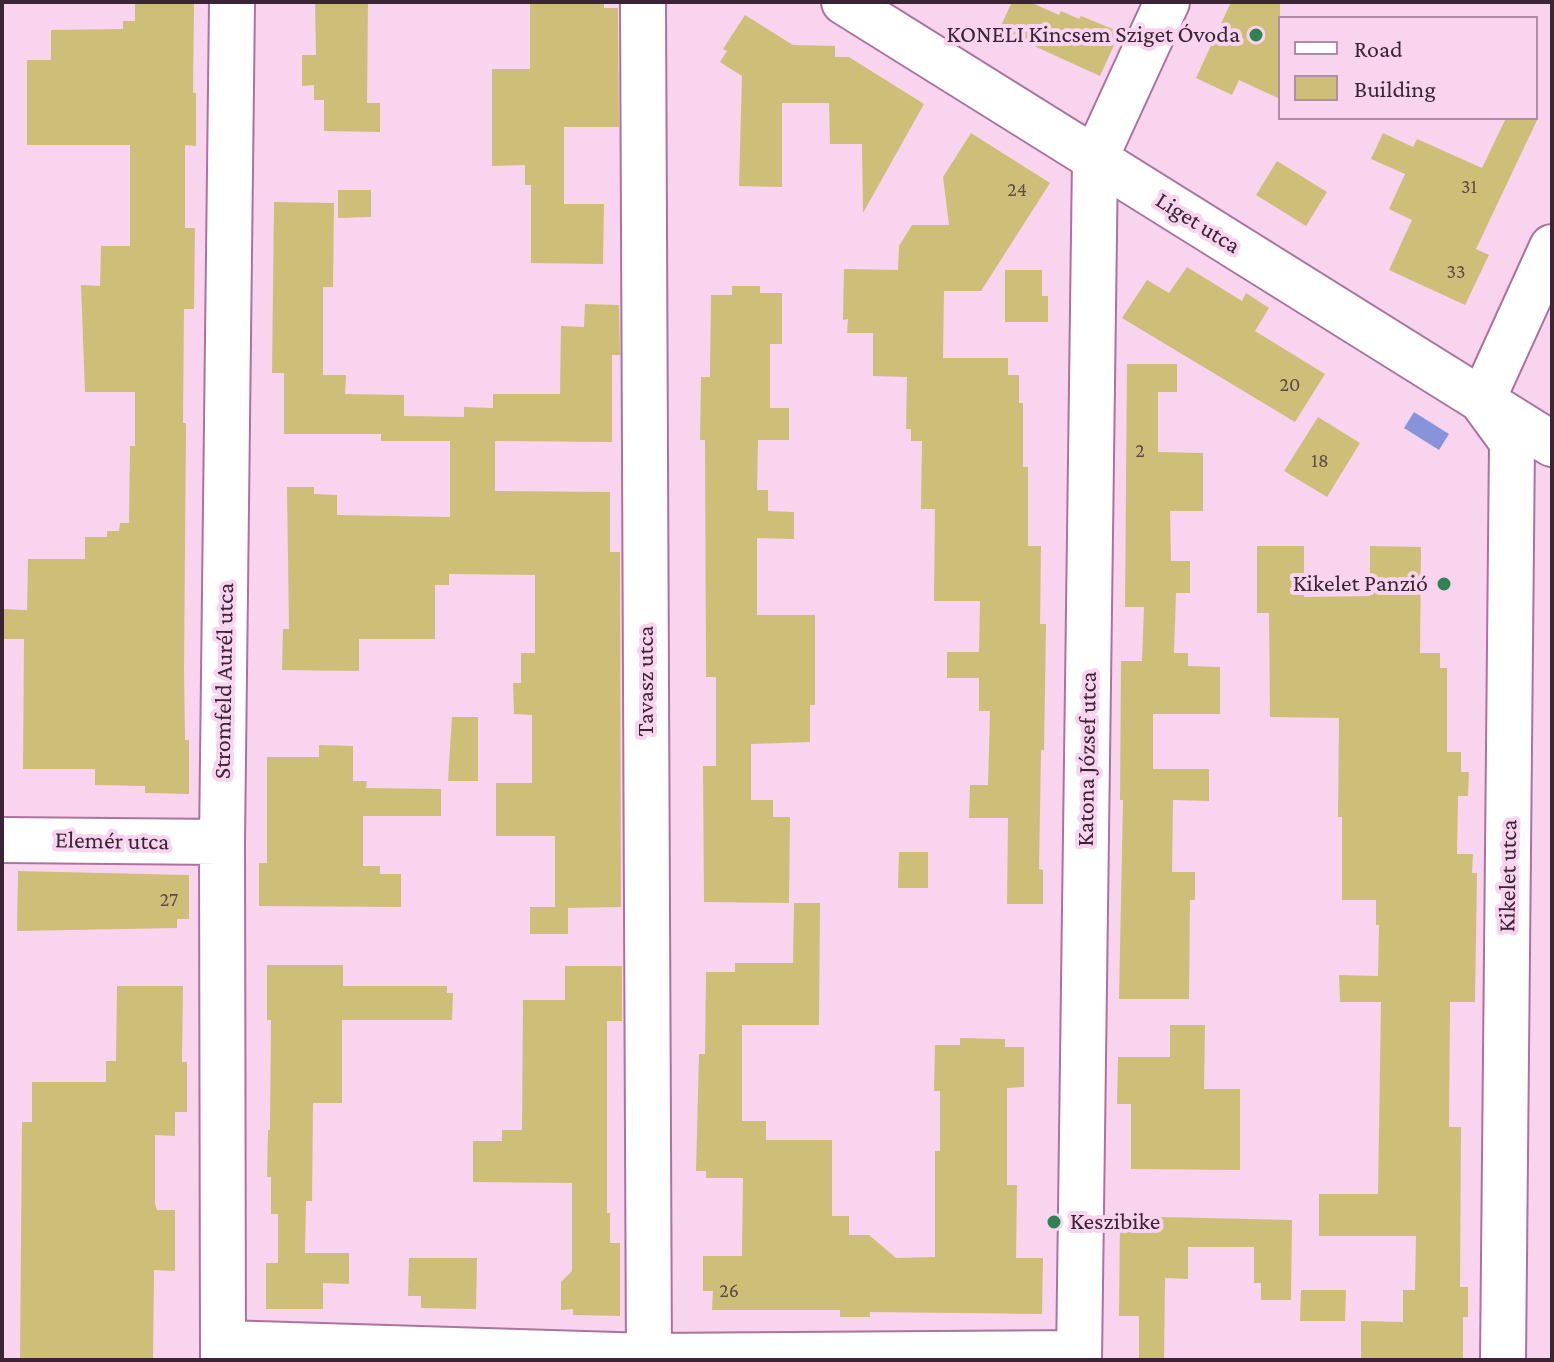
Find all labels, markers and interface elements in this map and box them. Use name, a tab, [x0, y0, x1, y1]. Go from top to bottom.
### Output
legend	[1278, 16, 1538, 120]
place label: KONELI Kincsem Sziget Óvoda	[946, 21, 1240, 49]
marker: KONELI Kincsem Sziget Óvoda	[1247, 26, 1265, 44]
text: Road	[1354, 35, 1403, 62]
text: Building	[1354, 75, 1436, 102]
house number: 31	[1461, 175, 1477, 199]
house number: 24	[1007, 178, 1027, 202]
street label: Liget utca	[1150, 186, 1246, 260]
house number: 33	[1447, 260, 1465, 284]
house number: 20	[1280, 373, 1300, 397]
house number: 2	[1135, 439, 1145, 463]
house number: 18	[1311, 449, 1329, 473]
place label: Kikelet Panzió	[1293, 570, 1428, 598]
marker: Kikelet Panzió	[1435, 575, 1453, 593]
street label: Stromfeld Aurél utca	[208, 583, 240, 779]
street label: Tavasz utca	[632, 626, 660, 736]
street label: Katona József utca	[1071, 671, 1103, 847]
street label: Kikelet utca	[1493, 819, 1523, 933]
street label: Elemér utca	[55, 826, 169, 856]
house number: 27	[160, 888, 178, 912]
place label: Keszibike	[1070, 1208, 1160, 1236]
marker: Keszibike	[1045, 1213, 1063, 1231]
house number: 26	[719, 1279, 739, 1303]

